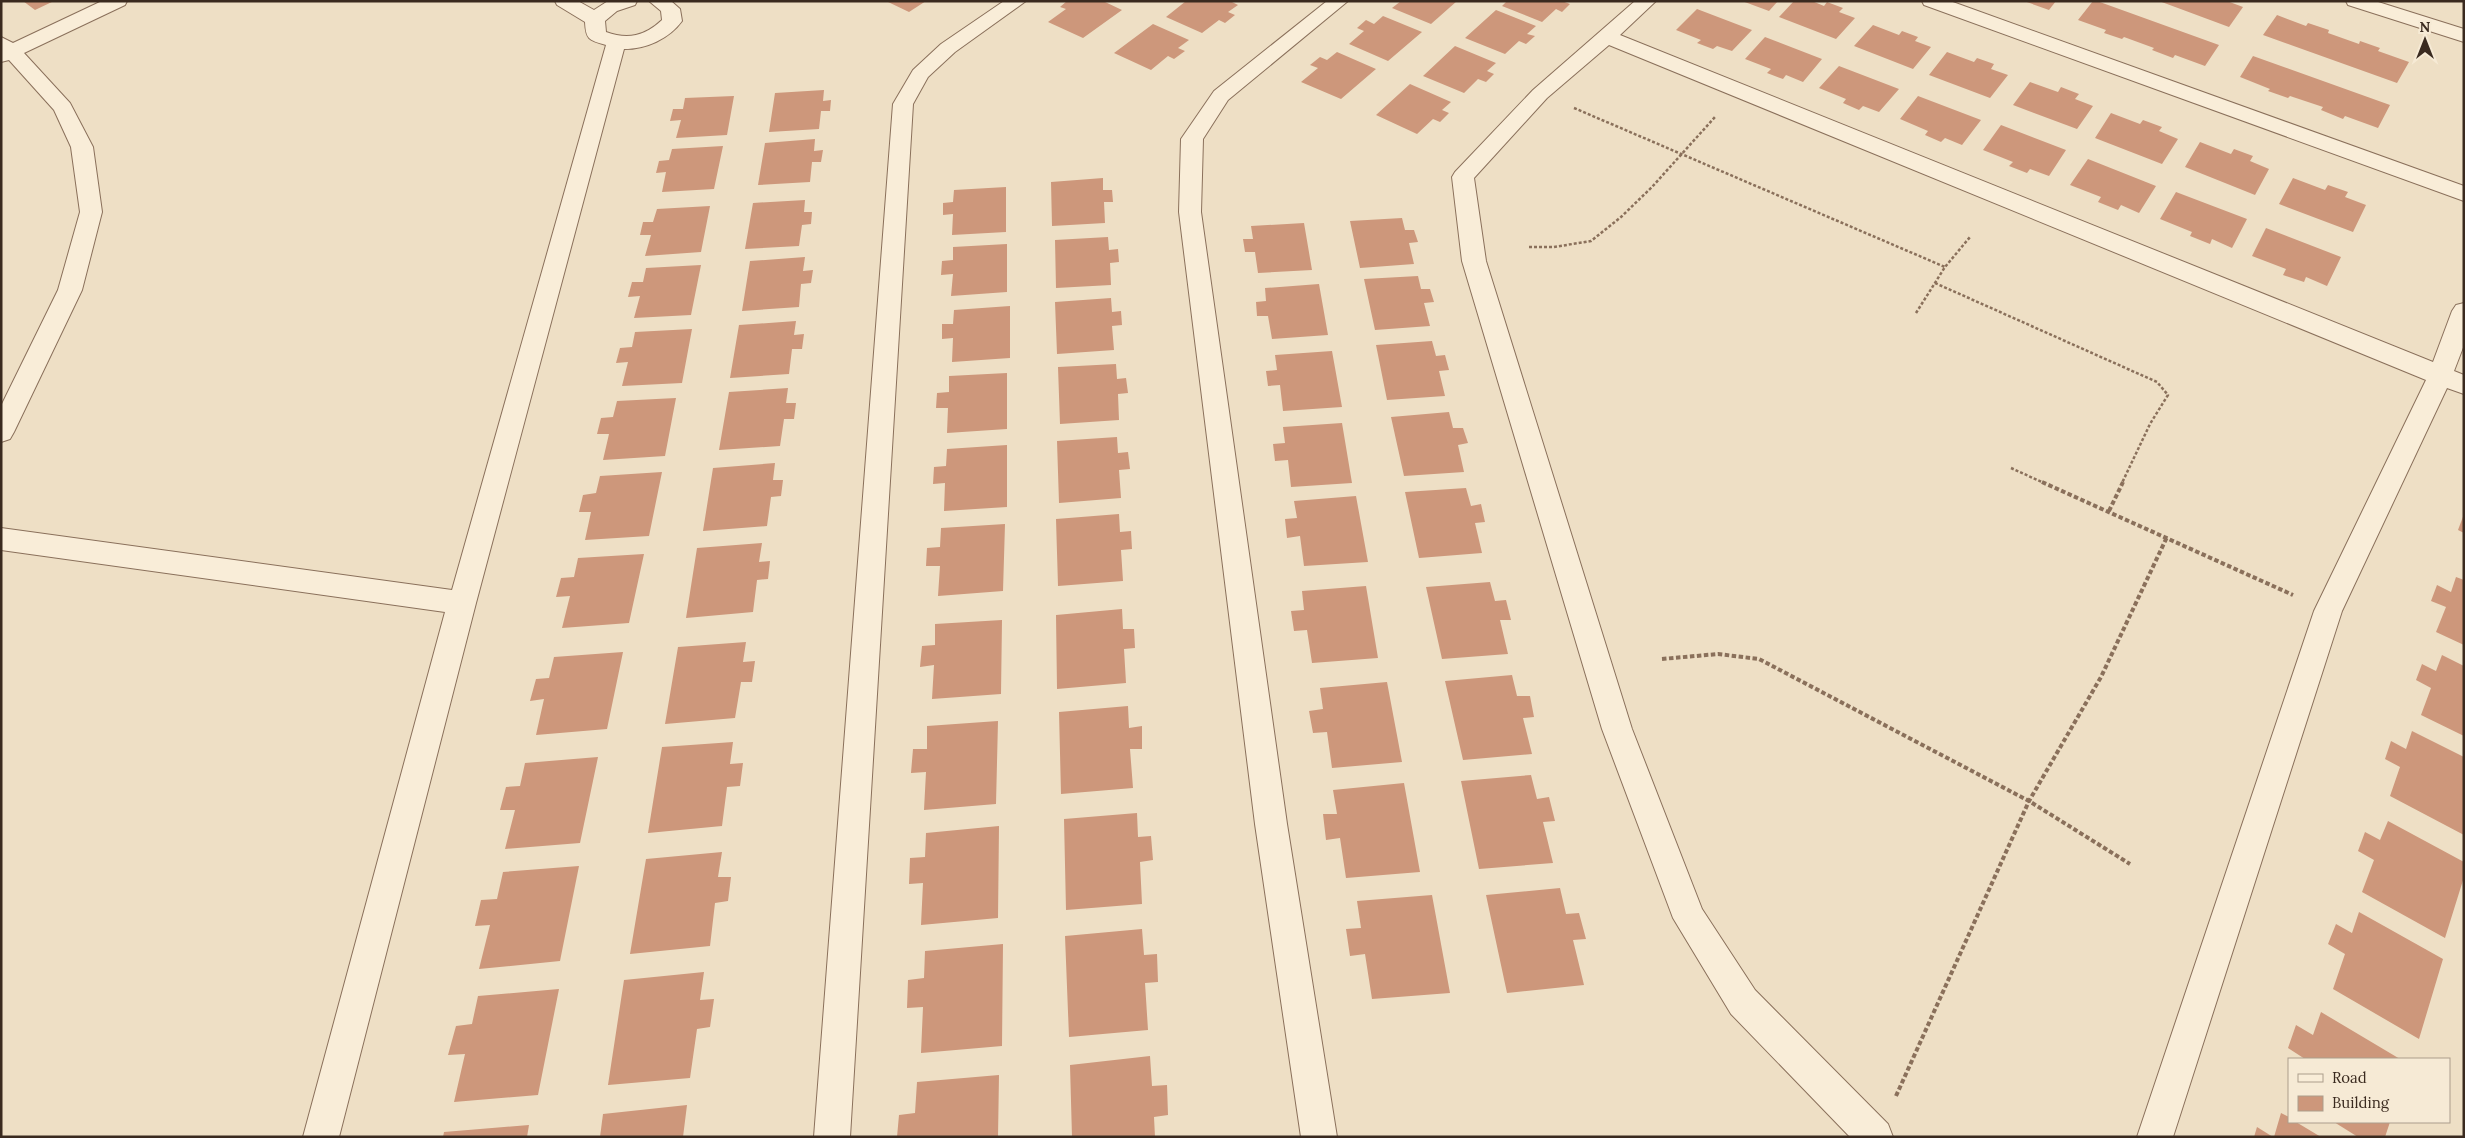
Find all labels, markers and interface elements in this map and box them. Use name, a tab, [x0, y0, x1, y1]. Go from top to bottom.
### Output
north arrow	[2400, 15, 2450, 65]
text: N	[2420, 18, 2431, 36]
legend	[2288, 1058, 2450, 1123]
text: Road	[2332, 1068, 2367, 1087]
text: Building	[2332, 1093, 2390, 1112]

